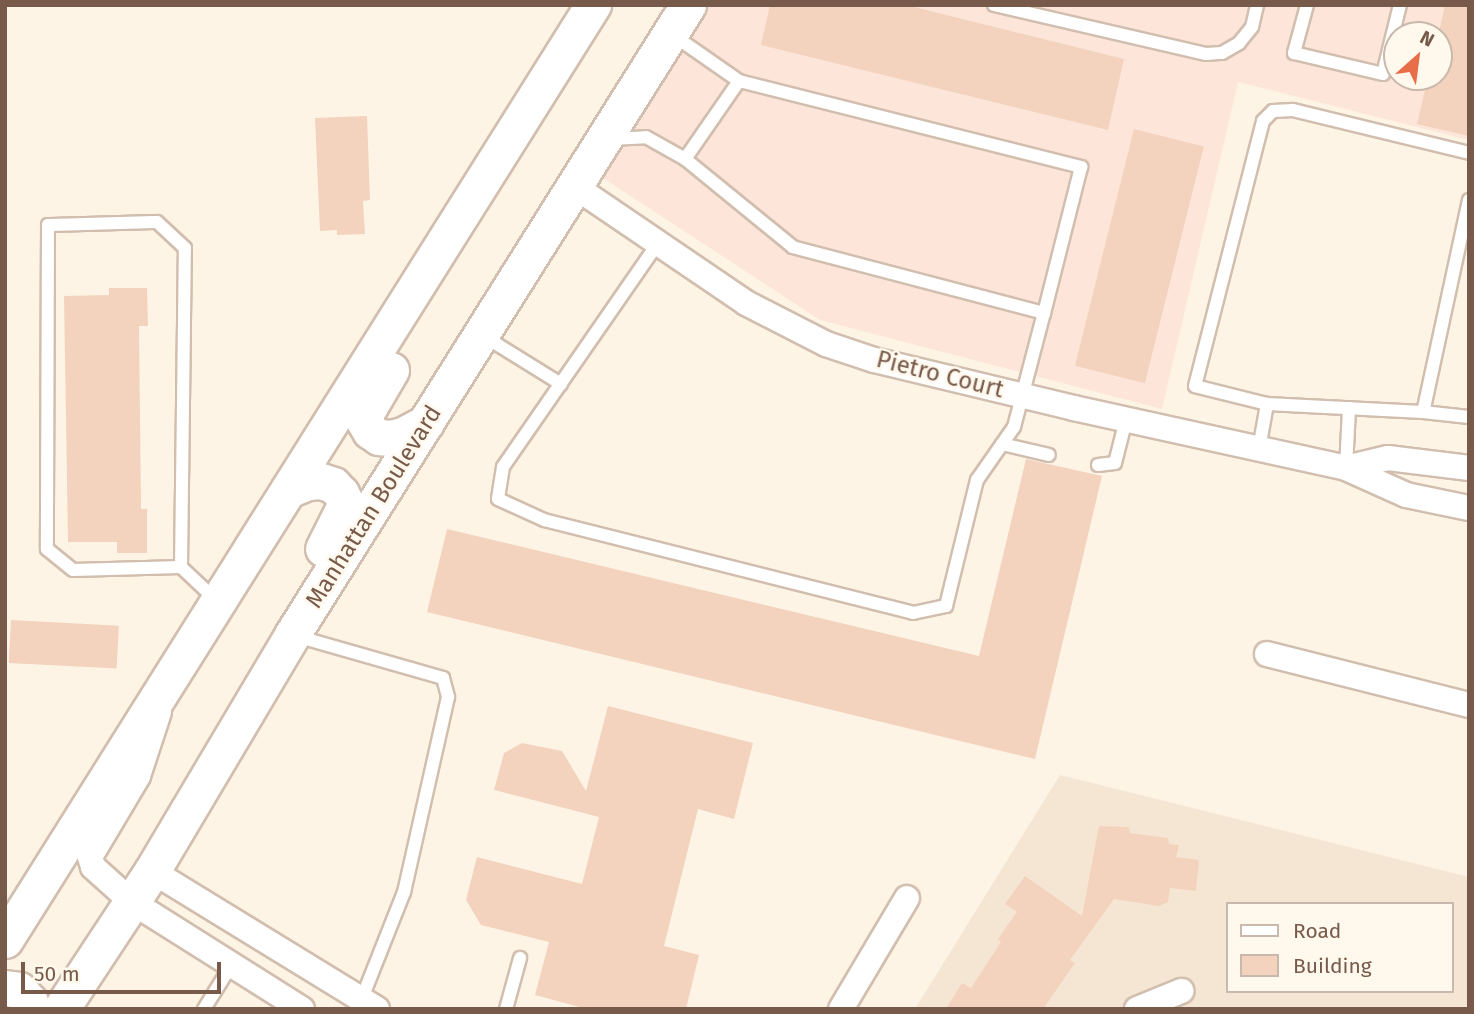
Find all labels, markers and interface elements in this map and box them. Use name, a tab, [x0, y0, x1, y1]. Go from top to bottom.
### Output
north arrow	[1383, 21, 1453, 91]
text: N	[1416, 26, 1438, 52]
street label: Pietro Court	[873, 345, 1007, 405]
street label: Manhattan Boulevard	[300, 400, 448, 614]
legend	[1226, 902, 1453, 993]
text: Road	[1293, 918, 1341, 944]
scale bar	[24, 948, 224, 992]
text: Building	[1293, 953, 1372, 979]
text: 50 m	[34, 961, 80, 987]

